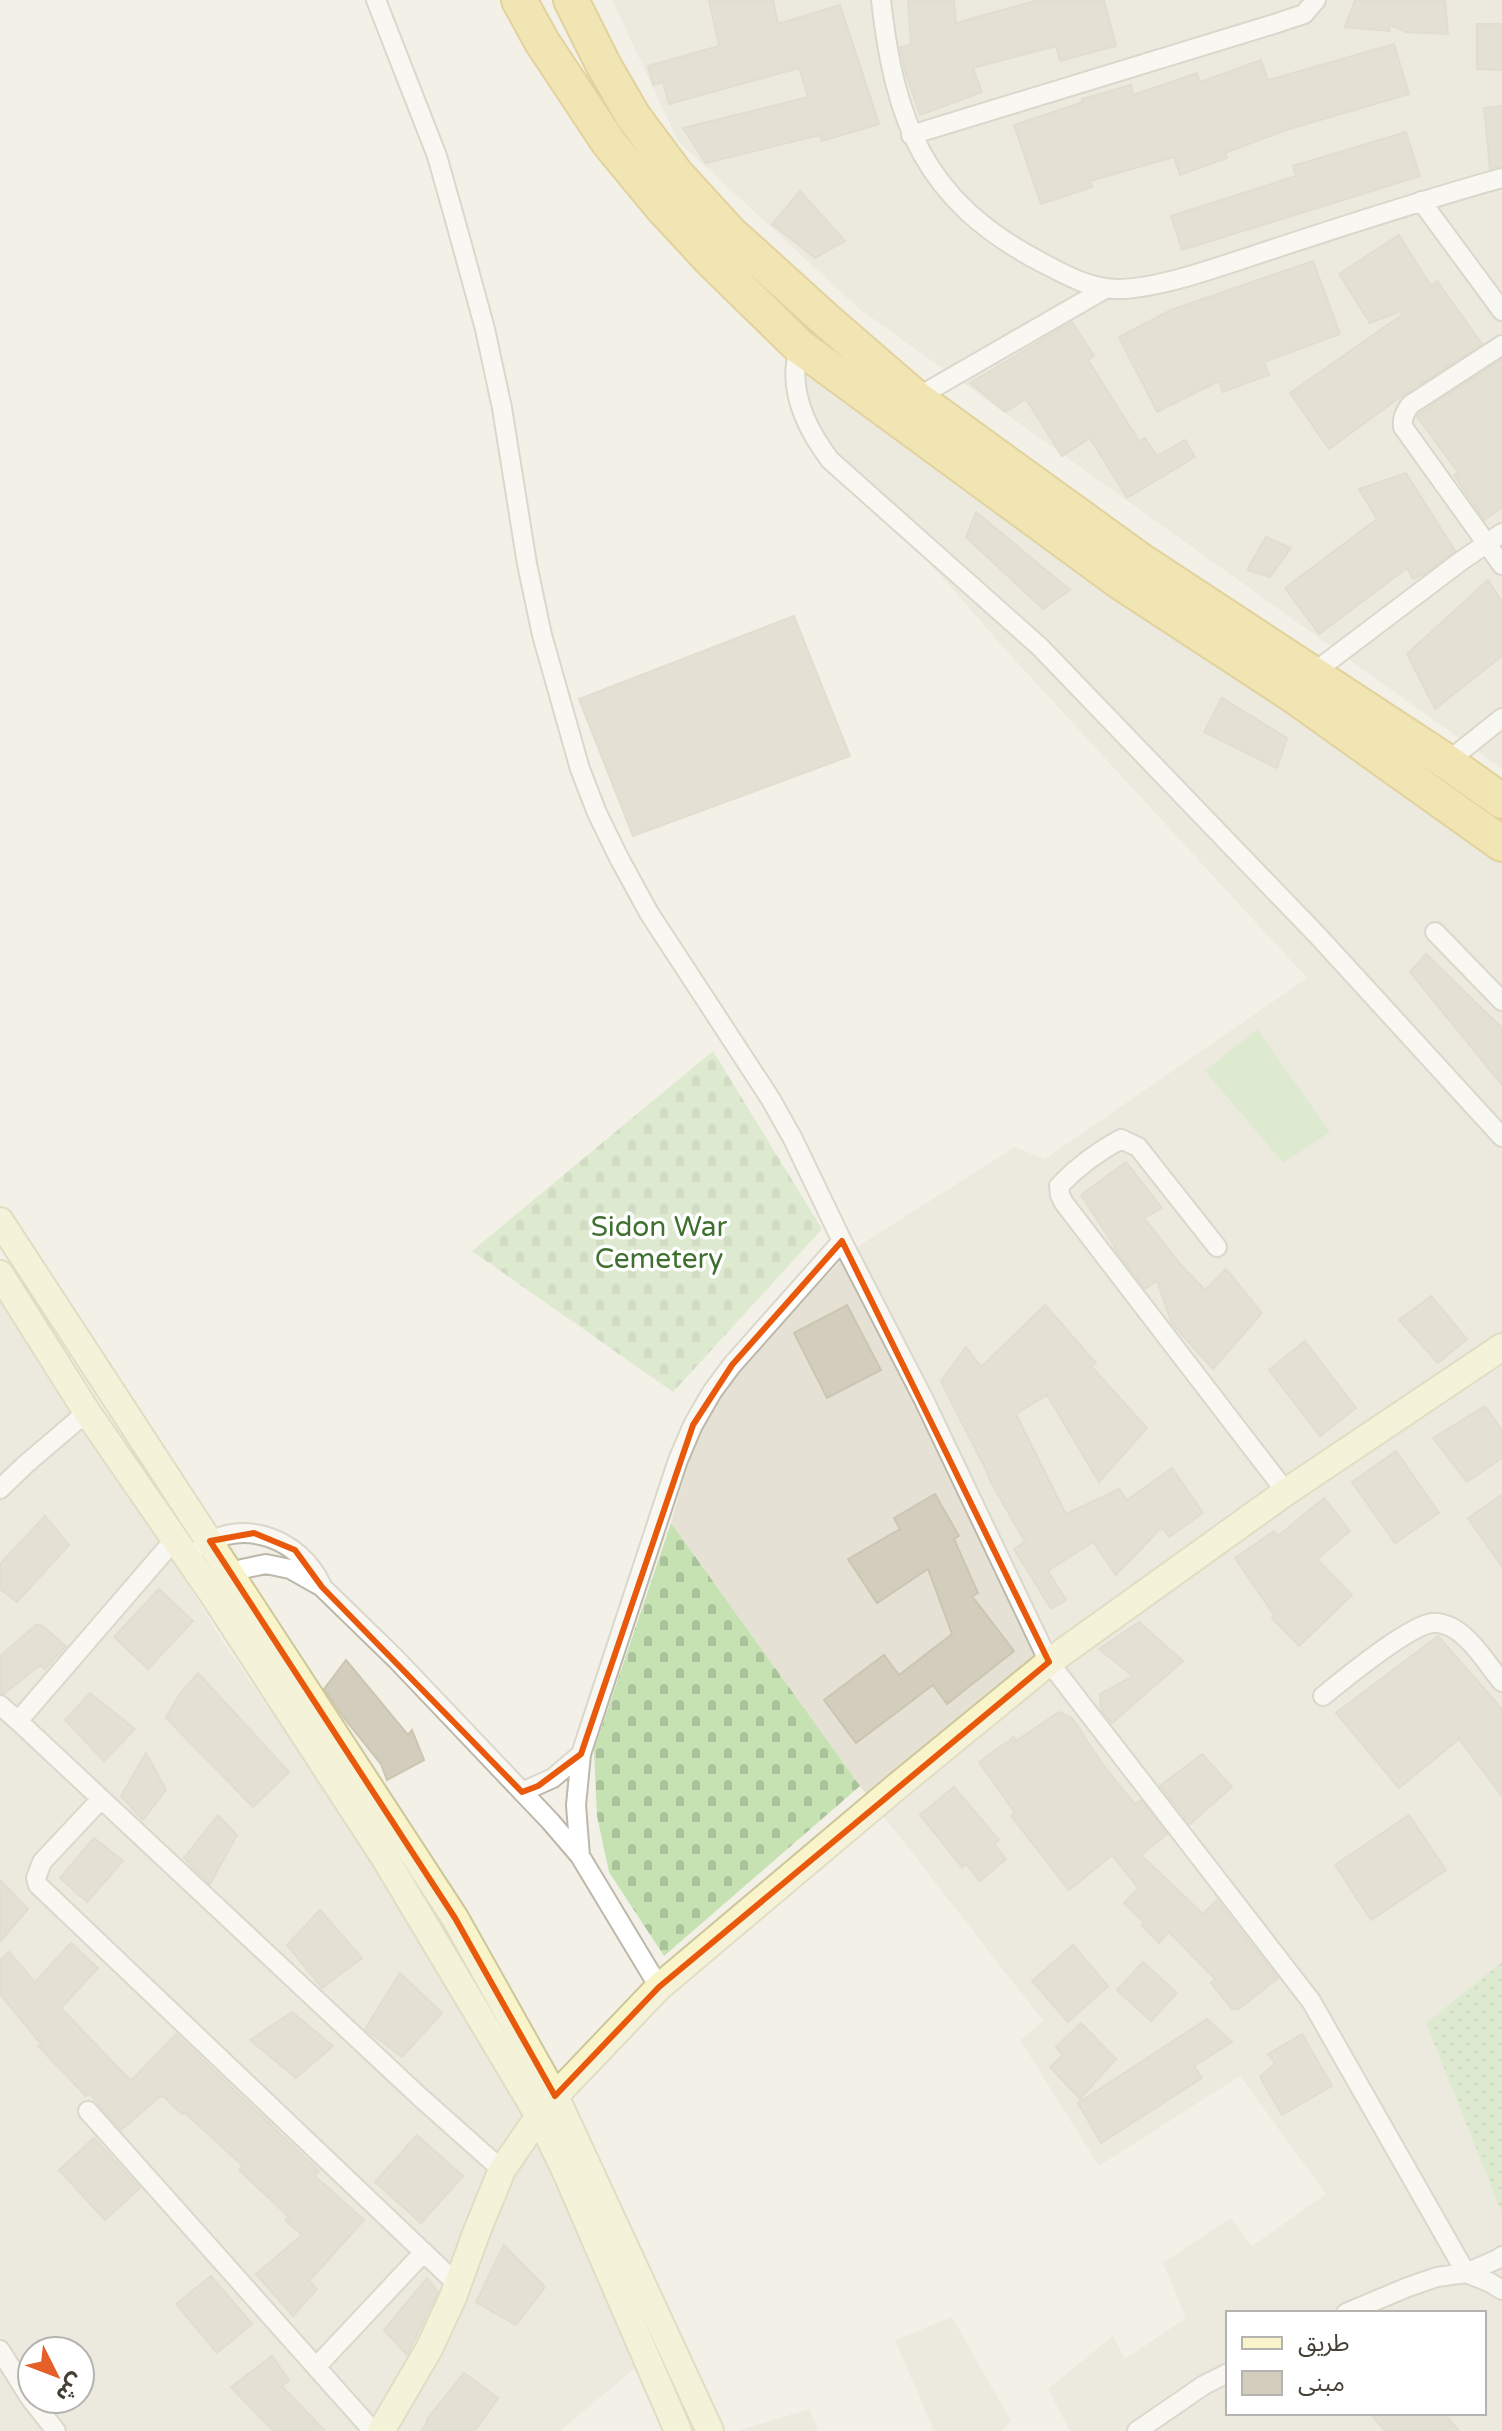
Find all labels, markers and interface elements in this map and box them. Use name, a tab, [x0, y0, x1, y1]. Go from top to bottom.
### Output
park label: Sidon War Cemetery	[591, 1210, 728, 1276]
legend	[1226, 2311, 1486, 2415]
text: طريق	[1298, 2329, 1350, 2358]
north arrow	[16, 2335, 96, 2415]
text: ش	[50, 2368, 90, 2408]
text: مبنى	[1298, 2369, 1345, 2398]

